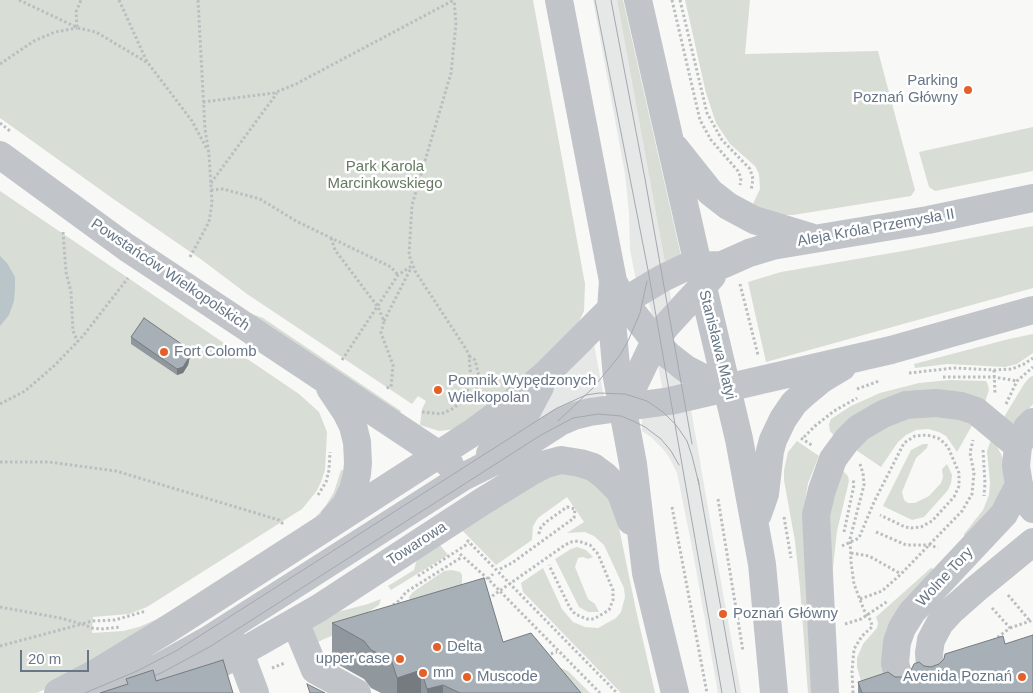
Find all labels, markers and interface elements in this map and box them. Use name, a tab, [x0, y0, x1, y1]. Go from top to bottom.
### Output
place label: Parking Poznań Główny	[853, 72, 958, 107]
marker: Parking Poznań Główny	[962, 84, 974, 96]
park label: Park Karola Marcinkowskiego	[327, 158, 443, 193]
street label: Aleja Króla Przemysła II	[796, 205, 956, 251]
street label: Powstańców Wielkopolskich	[87, 215, 253, 335]
street label: Stanisława Matyi	[695, 288, 739, 402]
place label: Fort Colomb	[174, 343, 257, 361]
marker: Fort Colomb	[158, 346, 170, 358]
place label: Pomnik Wypędzonych Wielkopolan	[448, 372, 596, 407]
marker: Pomnik Wypędzonych Wielkopolan	[432, 384, 444, 396]
street label: Towarowa	[384, 518, 450, 570]
street label: Wolne Tory	[913, 544, 977, 610]
place label: Poznań Główny	[733, 605, 838, 623]
marker: Poznań Główny	[717, 608, 729, 620]
place label: Delta	[447, 638, 482, 656]
scale bar	[22, 640, 91, 672]
marker: Delta	[431, 641, 443, 653]
text: 20 m	[28, 650, 61, 667]
place label: upper case	[316, 650, 390, 668]
marker: upper case	[394, 653, 406, 665]
place label: mn	[433, 664, 454, 682]
marker: mn	[417, 667, 429, 679]
place label: Muscode	[477, 668, 538, 686]
place label: Avenida Poznań	[903, 668, 1012, 686]
marker: Muscode	[461, 671, 473, 683]
marker: Avenida Poznań	[1016, 671, 1028, 683]

